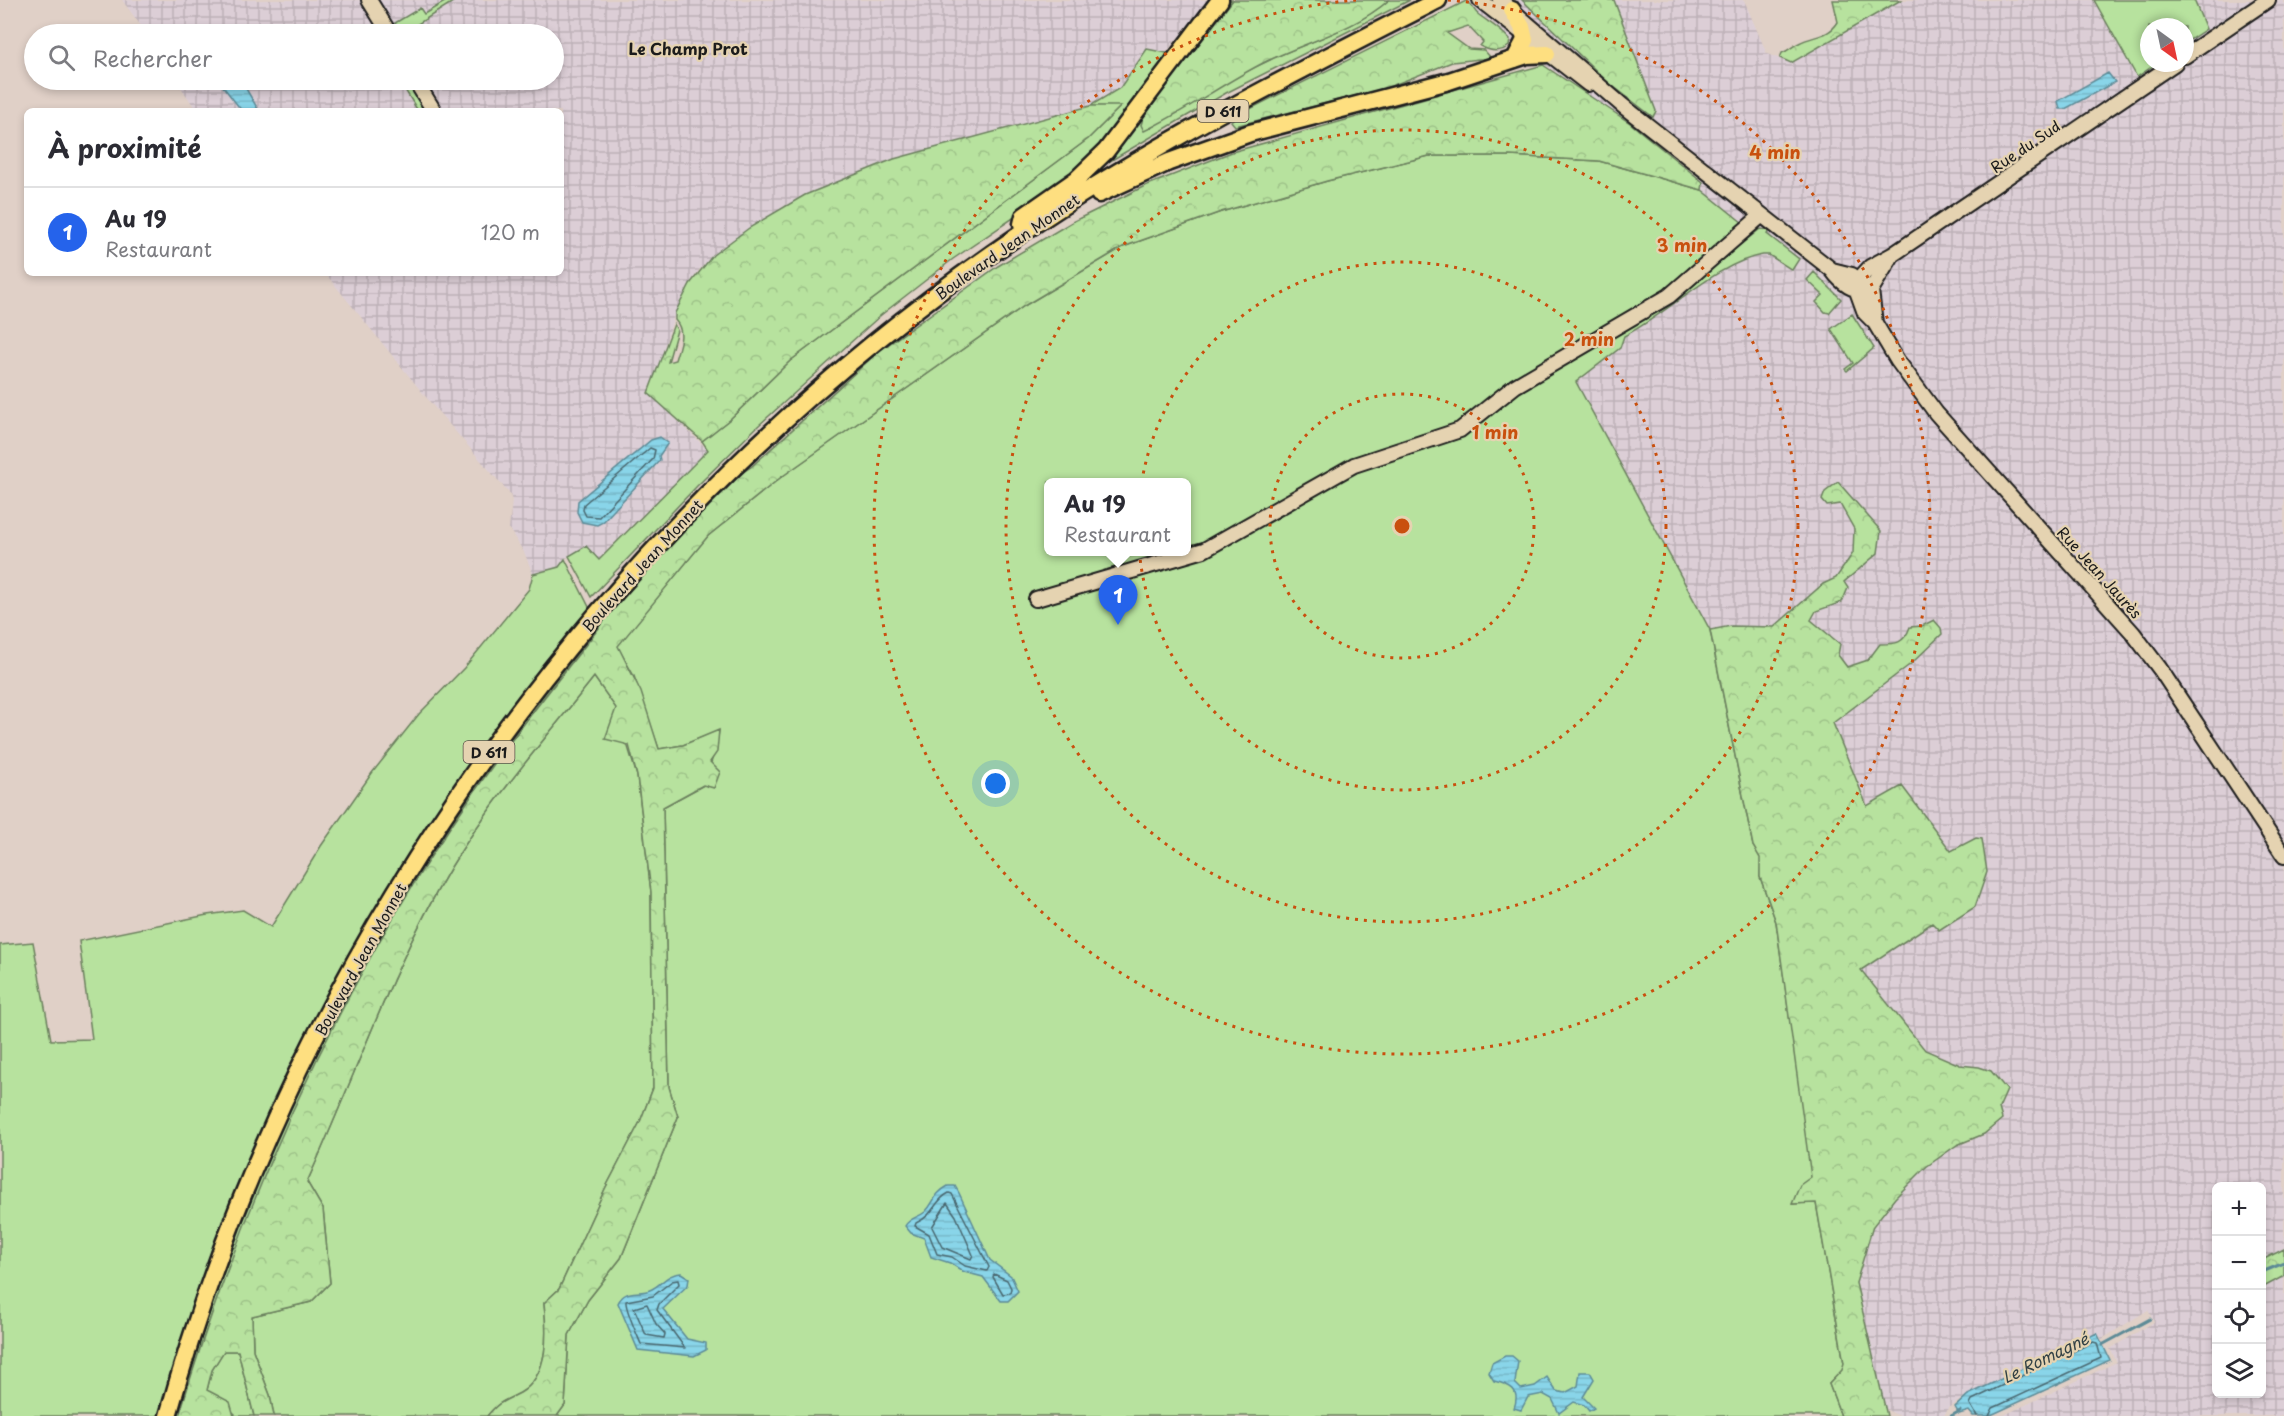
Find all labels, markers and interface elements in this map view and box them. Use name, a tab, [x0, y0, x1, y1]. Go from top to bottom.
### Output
north arrow	[2140, 18, 2194, 72]
search box	[24, 24, 564, 90]
district label: Le Champ Prot	[628, 36, 748, 60]
icon: search	[45, 41, 78, 74]
text: Rechercher	[93, 41, 212, 74]
road number: D 611	[1198, 100, 1248, 122]
street label: Rue du Sud	[1985, 114, 2065, 178]
text: À proximité	[48, 128, 202, 167]
text: 4 min	[1749, 138, 1801, 165]
street label: Boulevard Jean Monnet	[930, 187, 1084, 305]
text: Au 19	[105, 201, 167, 234]
text: 1	[63, 217, 72, 247]
text: 120 m	[481, 217, 540, 247]
text: 3 min	[1657, 231, 1707, 258]
text: Restaurant	[105, 234, 212, 264]
text: 2 min	[1564, 325, 1614, 352]
text: 1 min	[1472, 418, 1518, 445]
popup	[1044, 478, 1191, 556]
text: Au 19	[1064, 486, 1126, 519]
street label: Boulevard Jean Monnet	[576, 494, 708, 636]
centre of rings	[1392, 516, 1412, 536]
text: Restaurant	[1064, 519, 1171, 549]
street label: Rue Jean Jaurès	[2052, 521, 2148, 623]
pin: 1	[1098, 576, 1138, 625]
road number: D 611	[464, 741, 514, 763]
your location	[981, 769, 1010, 798]
street label: Boulevard Jean Monnet	[308, 878, 412, 1040]
map controls	[2212, 1182, 2266, 1398]
button: +	[2212, 1182, 2266, 1236]
button: −	[2212, 1236, 2266, 1290]
button: locate	[2212, 1290, 2266, 1344]
water label: Le Romagné	[1998, 1325, 2094, 1388]
button: layers	[2212, 1344, 2266, 1398]

